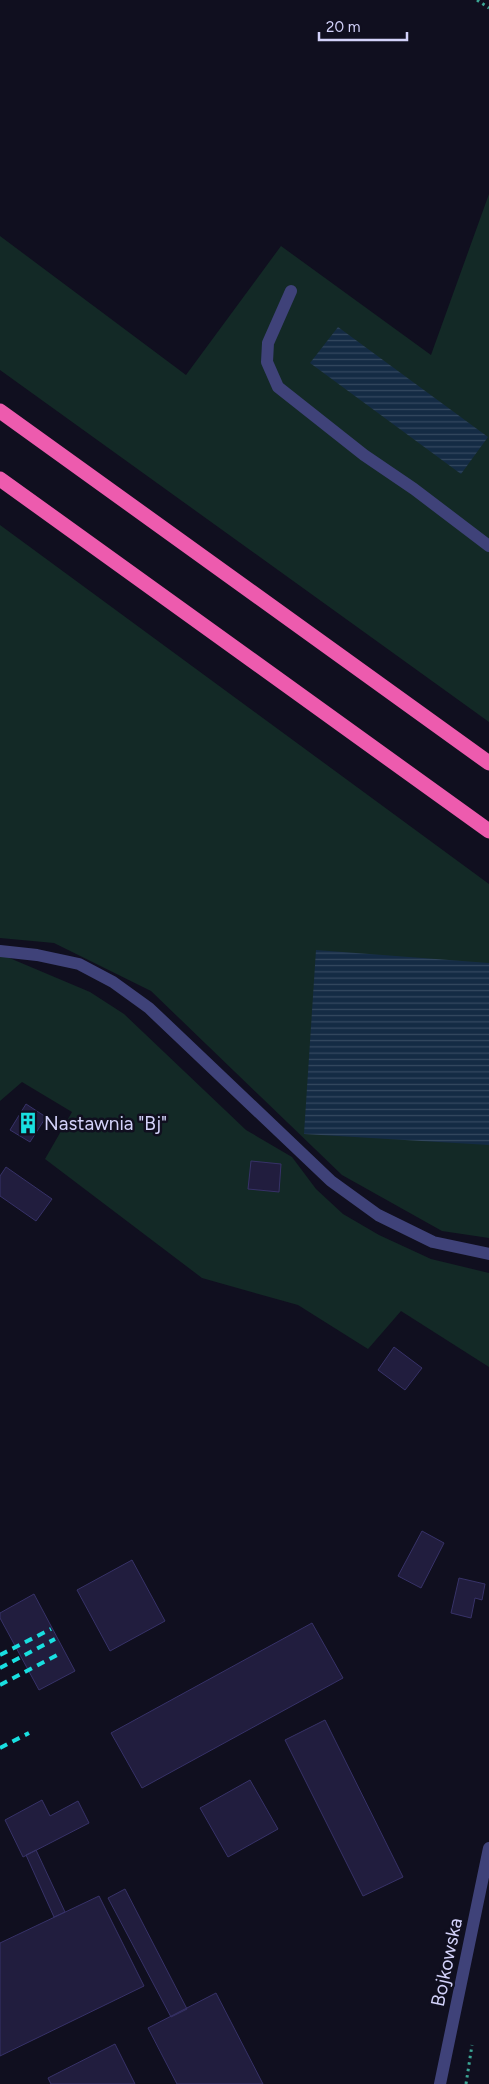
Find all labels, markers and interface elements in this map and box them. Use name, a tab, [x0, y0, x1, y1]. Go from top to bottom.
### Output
scale bar	[319, 10, 406, 42]
text: 20 m	[326, 18, 360, 36]
building icon: Nastawnia "Bj"	[15, 1110, 41, 1136]
place label: Nastawnia "Bj"	[44, 1112, 167, 1135]
street label: Bojkowska	[426, 1916, 467, 2008]

